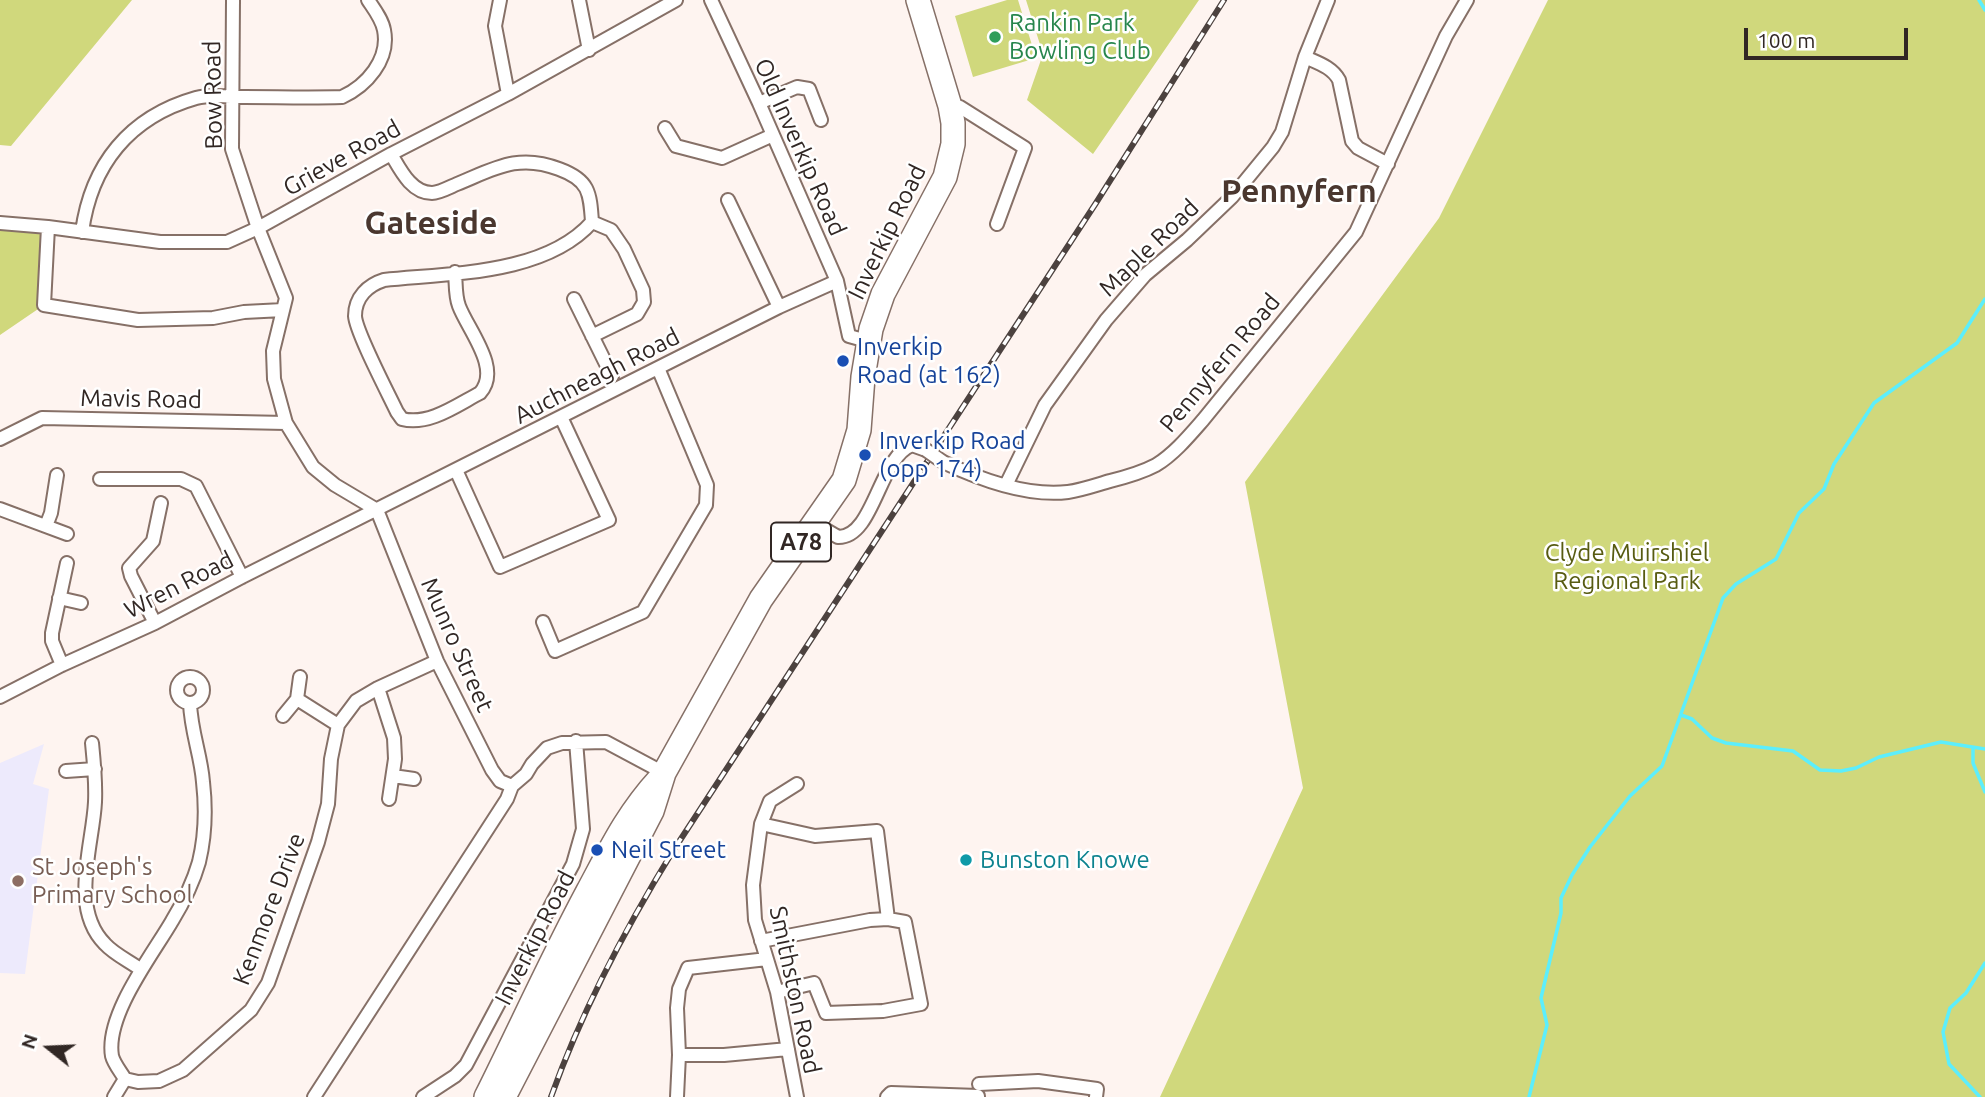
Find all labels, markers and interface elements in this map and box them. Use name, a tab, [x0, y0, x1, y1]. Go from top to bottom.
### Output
place label: Rankin Park Bowling Club	[1009, 9, 1151, 65]
scale bar	[1747, 14, 1912, 58]
text: 100 m	[1757, 28, 1815, 52]
marker: Rankin Park Bowling Club	[987, 29, 1003, 45]
street label: Bow Road	[198, 40, 228, 150]
street label: Old Inverkip Road	[748, 54, 852, 240]
street label: Grieve Road	[278, 114, 406, 202]
street label: Inverkip Road	[842, 160, 932, 304]
district label: Pennyfern	[1221, 172, 1377, 210]
street label: Maple Road	[1093, 193, 1205, 303]
district label: Gateside	[365, 204, 497, 242]
street label: Pennyfern Road	[1154, 288, 1286, 438]
street label: Auchneagh Road	[509, 322, 685, 430]
place label: Inverkip Road (at 162)	[857, 333, 1001, 389]
marker: Inverkip Road (at 162)	[835, 353, 851, 369]
street label: Mavis Road	[80, 384, 202, 414]
place label: Inverkip Road (opp 174)	[879, 427, 1026, 483]
marker: Inverkip Road (opp 174)	[857, 447, 873, 463]
road number: A78	[771, 522, 831, 562]
park label: Clyde Muirshiel Regional Park	[1545, 539, 1709, 595]
street label: Wren Road	[120, 545, 238, 625]
street label: Munro Street	[415, 573, 499, 717]
street label: Kenmore Drive	[227, 829, 311, 989]
place label: Neil Street	[611, 836, 726, 864]
marker: Neil Street	[589, 842, 605, 858]
place label: Bunston Knowe	[980, 846, 1150, 874]
marker: Bunston Knowe	[958, 852, 974, 868]
place label: St Joseph's Primary School	[32, 853, 193, 909]
street label: Inverkip Road	[489, 866, 581, 1010]
marker: St Joseph's Primary School	[10, 873, 26, 889]
street label: Smithston Road	[763, 904, 827, 1076]
north arrow	[14, 1013, 84, 1083]
text: N	[16, 1031, 42, 1052]

